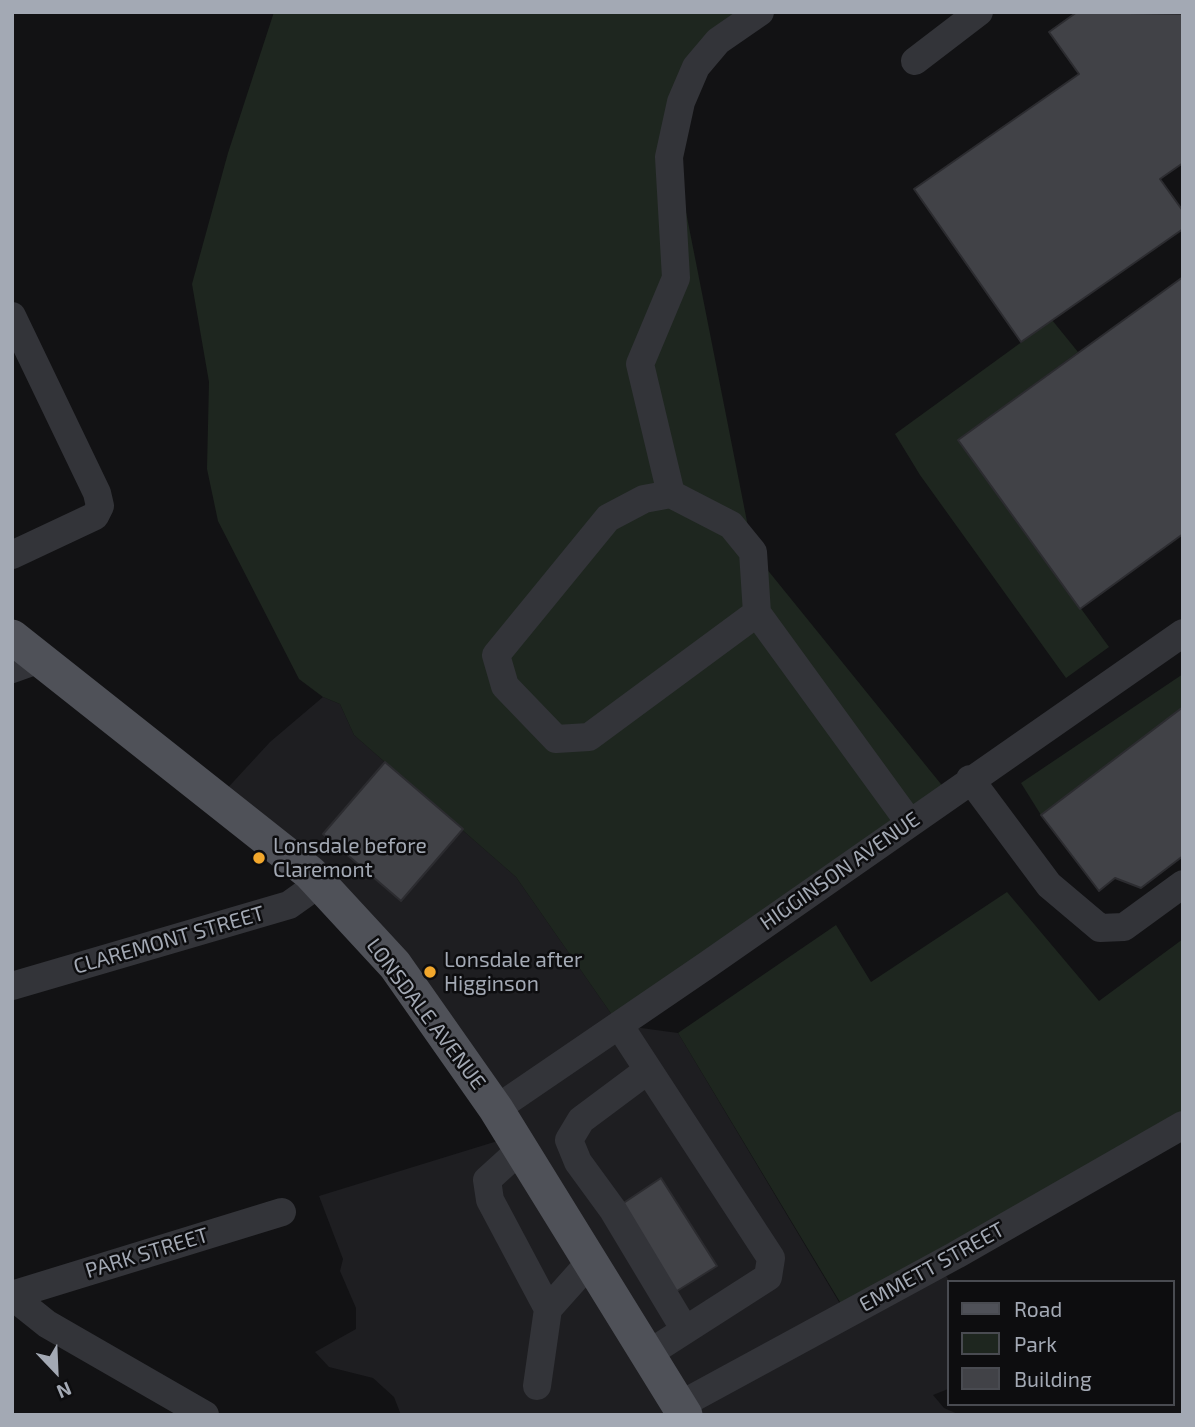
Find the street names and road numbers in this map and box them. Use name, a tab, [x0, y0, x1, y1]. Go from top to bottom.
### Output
street label: HIGGINSON AVENUE	[755, 806, 925, 936]
street label: CLAREMONT STREET	[71, 901, 267, 979]
street label: LONSDALE AVENUE	[361, 933, 491, 1095]
street label: EMMETT STREET	[855, 1217, 1009, 1317]
street label: PARK STREET	[82, 1222, 212, 1284]

